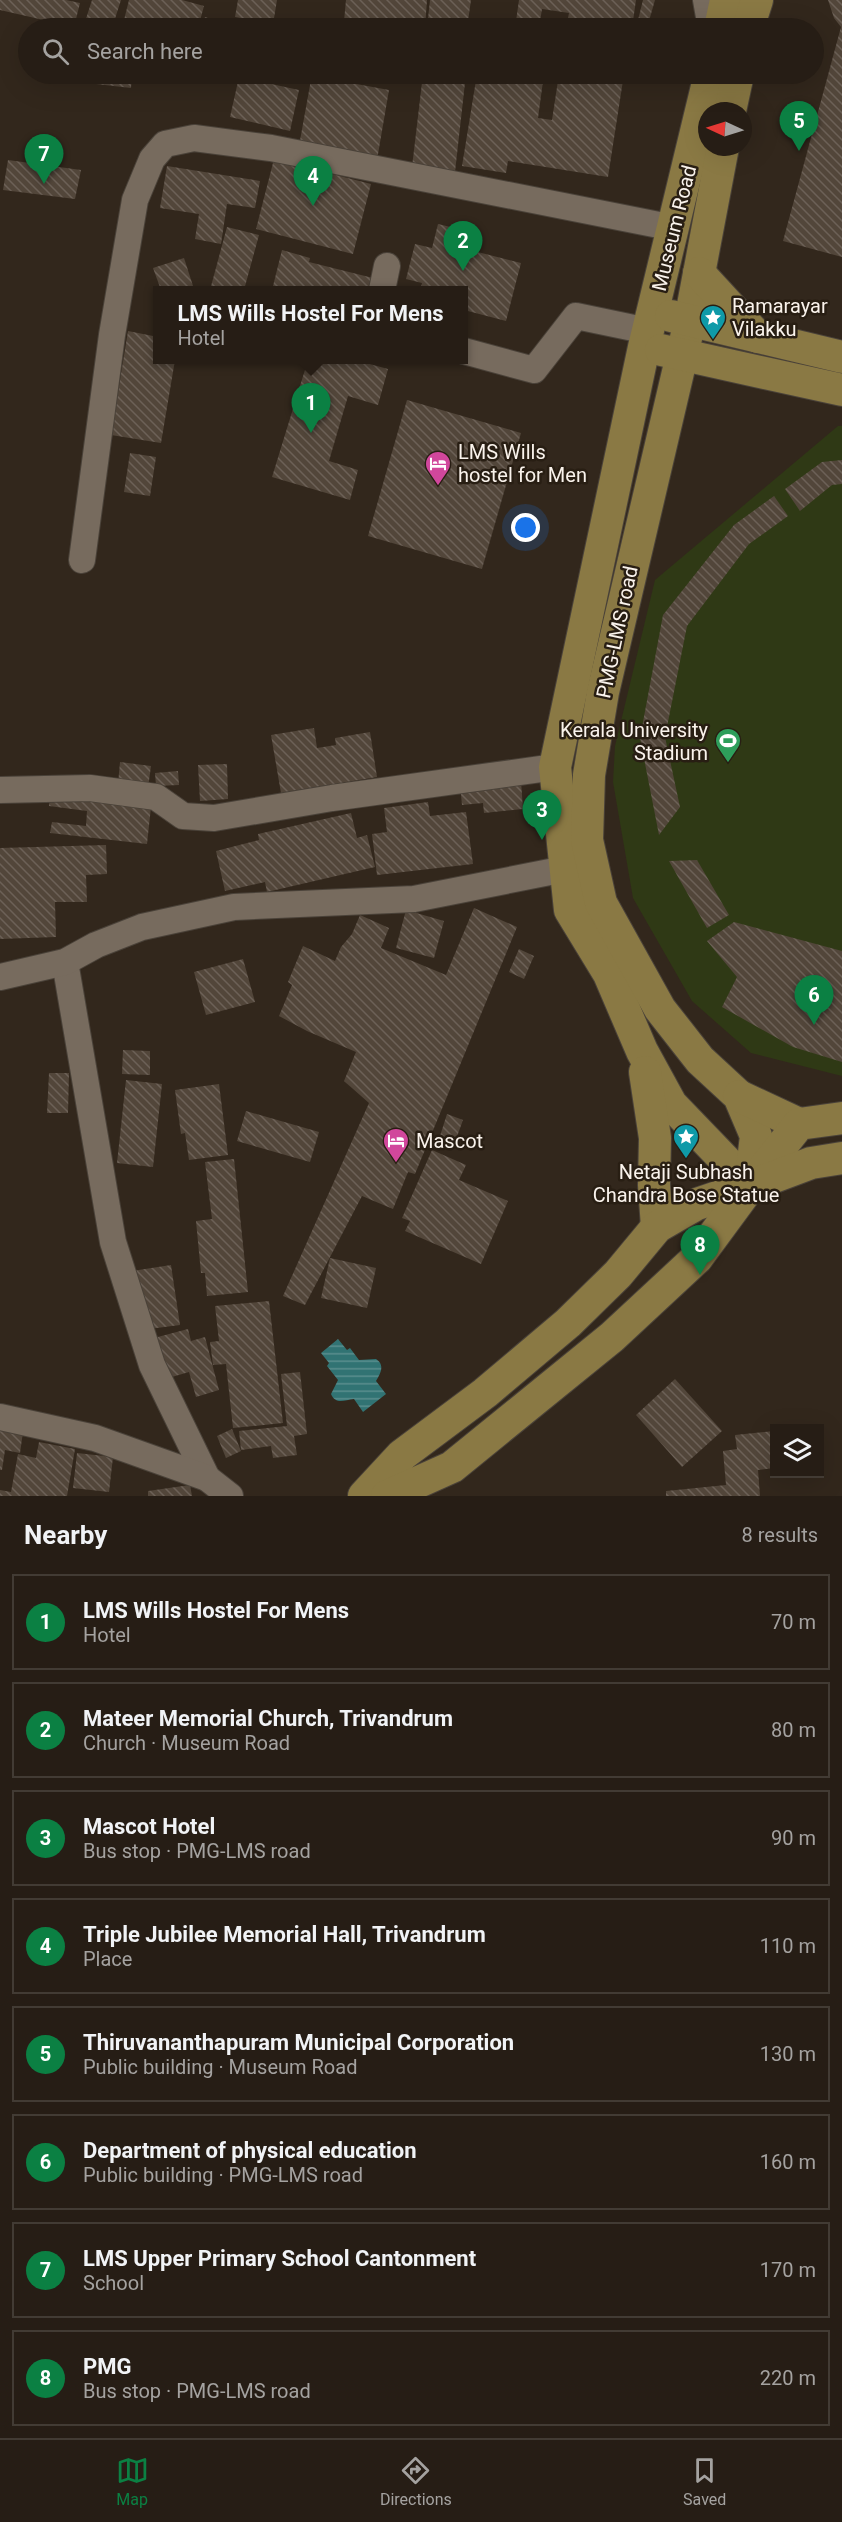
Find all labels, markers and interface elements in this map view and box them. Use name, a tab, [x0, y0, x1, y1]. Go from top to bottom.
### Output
search box	[18, 18, 824, 84]
icon: search	[39, 35, 72, 68]
text: Search here	[87, 39, 203, 64]
north arrow	[698, 102, 752, 156]
pin: 5	[780, 102, 818, 151]
pin: 7	[24, 134, 63, 184]
pin: 4	[294, 156, 332, 206]
street label: Museum Road	[647, 163, 701, 293]
pin: 2	[444, 222, 482, 271]
popup	[153, 286, 468, 364]
place label: Ramarayar Vilakku	[732, 294, 828, 341]
text: LMS Wills Hostel For Mens	[177, 301, 444, 326]
place icon: Ramarayar Vilakku	[698, 303, 728, 341]
text: Hotel	[177, 326, 225, 350]
pin: 1	[292, 384, 330, 433]
place label: LMS Wills hostel for Men	[458, 440, 587, 487]
hotel icon: LMS Wills hostel for Men	[423, 449, 453, 487]
your location	[511, 513, 540, 542]
street label: PMG-LMS road	[591, 564, 643, 700]
place label: Kerala University Stadium	[560, 718, 709, 765]
sports icon: Kerala University Stadium	[713, 726, 743, 764]
pin: 3	[522, 790, 562, 840]
pin: 6	[794, 976, 834, 1025]
place icon: Netaji Subhash Chandra Bose Statue	[671, 1122, 701, 1160]
hotel icon: Mascot	[381, 1126, 411, 1164]
place label: Mascot	[416, 1129, 483, 1153]
place label: Netaji Subhash Chandra Bose Statue	[593, 1160, 779, 1207]
pin: 8	[680, 1226, 720, 1275]
map controls	[770, 1424, 824, 1478]
button: layers	[770, 1424, 824, 1478]
text: Nearby	[24, 1520, 107, 1550]
text: 8 results	[742, 1523, 818, 1547]
text: LMS Wills Hostel For Mens	[83, 1598, 349, 1623]
text: 1	[40, 1610, 51, 1634]
text: 70 m	[771, 1610, 816, 1634]
text: Hotel	[83, 1623, 131, 1647]
text: Mateer Memorial Church, Trivandrum	[83, 1706, 453, 1731]
text: 2	[40, 1718, 51, 1742]
text: 80 m	[771, 1718, 816, 1742]
text: Church · Museum Road	[83, 1731, 290, 1755]
text: Mascot Hotel	[83, 1814, 215, 1839]
text: 3	[40, 1826, 51, 1850]
text: 90 m	[771, 1826, 816, 1850]
text: Bus stop · PMG-LMS road	[83, 1839, 311, 1863]
text: Triple Jubilee Memorial Hall, Trivandrum	[83, 1922, 486, 1947]
text: 4	[40, 1934, 51, 1958]
text: 110 m	[760, 1934, 816, 1958]
text: Place	[83, 1947, 132, 1971]
text: Thiruvananthapuram Municipal Corporation	[83, 2030, 514, 2055]
text: 5	[40, 2042, 51, 2066]
text: 130 m	[760, 2042, 816, 2066]
text: Public building · Museum Road	[83, 2055, 357, 2079]
text: Department of physical education	[83, 2138, 417, 2163]
text: 6	[40, 2150, 51, 2174]
text: 160 m	[760, 2150, 816, 2174]
text: Public building · PMG-LMS road	[83, 2163, 363, 2187]
text: LMS Upper Primary School Cantonment	[83, 2246, 476, 2271]
text: 7	[40, 2258, 51, 2282]
text: 170 m	[760, 2258, 816, 2282]
text: School	[83, 2271, 144, 2295]
text: PMG	[83, 2354, 131, 2379]
text: 8	[40, 2366, 51, 2390]
text: 220 m	[760, 2366, 816, 2390]
text: Bus stop · PMG-LMS road	[83, 2379, 311, 2403]
tab: Map	[116, 2454, 149, 2509]
tab: Directions	[380, 2454, 452, 2509]
tab: Saved	[683, 2454, 726, 2509]

